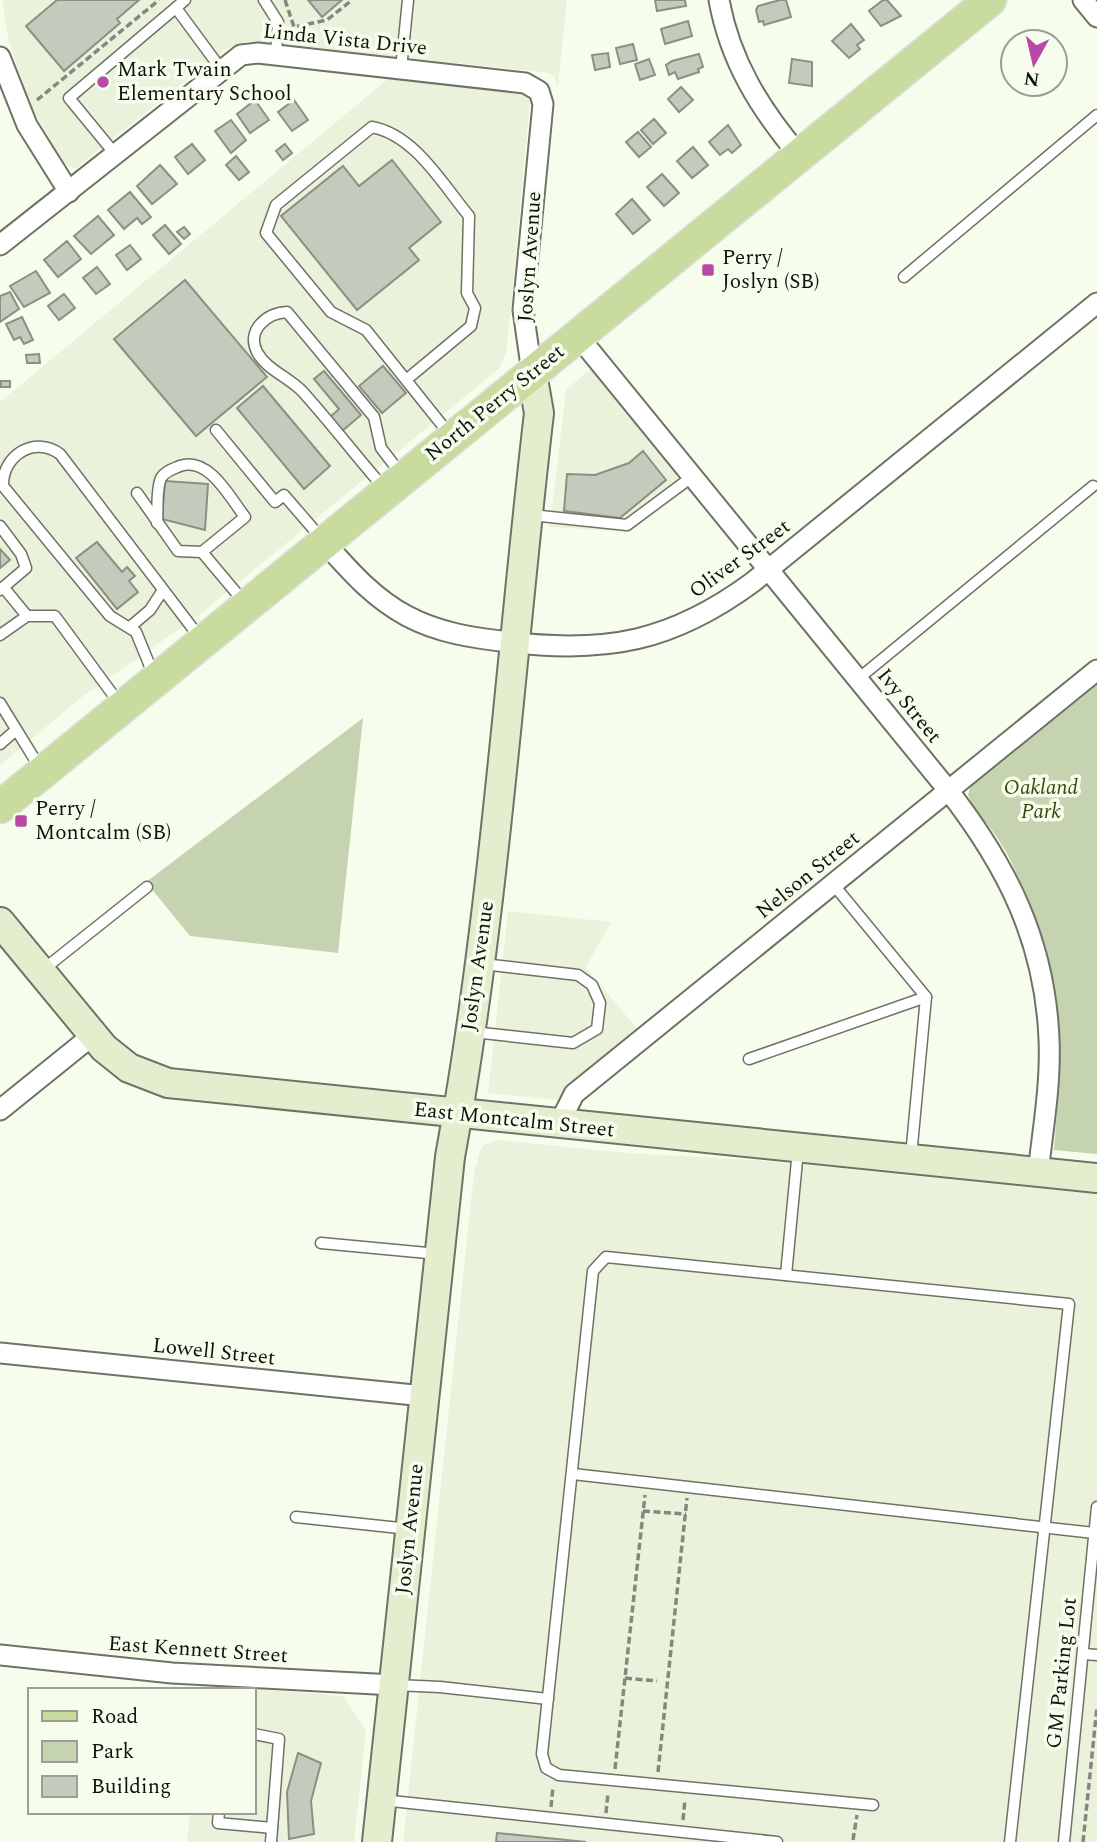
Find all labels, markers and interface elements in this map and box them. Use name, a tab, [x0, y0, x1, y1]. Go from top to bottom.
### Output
street label: Linda Vista Drive	[261, 15, 429, 65]
north arrow	[999, 28, 1069, 98]
place label: Mark Twain Elementary School	[117, 54, 292, 110]
text: N	[1022, 63, 1042, 94]
marker: Mark Twain Elementary School	[95, 74, 111, 90]
street label: Joslyn Avenue	[509, 190, 551, 324]
place label: Perry / Joslyn (SB)	[722, 242, 819, 298]
marker: Perry / Joslyn (SB)	[700, 262, 716, 278]
street label: North Perry Street	[418, 337, 572, 469]
street label: Oliver Street	[683, 511, 797, 607]
street label: Ivy Street	[869, 661, 949, 751]
park label: Oakland Park	[1004, 772, 1078, 828]
place label: Perry / Montcalm (SB)	[35, 793, 171, 849]
marker: Perry / Montcalm (SB)	[13, 813, 29, 829]
street label: Nelson Street	[749, 823, 867, 927]
street label: Joslyn Avenue	[453, 899, 503, 1033]
street label: East Montcalm Street	[412, 1094, 616, 1146]
street label: Lowell Street	[151, 1330, 277, 1374]
street label: Joslyn Avenue	[387, 1462, 433, 1596]
street label: GM Parking Lot	[1038, 1596, 1086, 1750]
street label: East Kennett Street	[107, 1628, 289, 1672]
legend	[28, 1688, 256, 1814]
text: Road	[91, 1701, 138, 1733]
text: Park	[91, 1736, 135, 1768]
text: Building	[91, 1771, 171, 1803]

